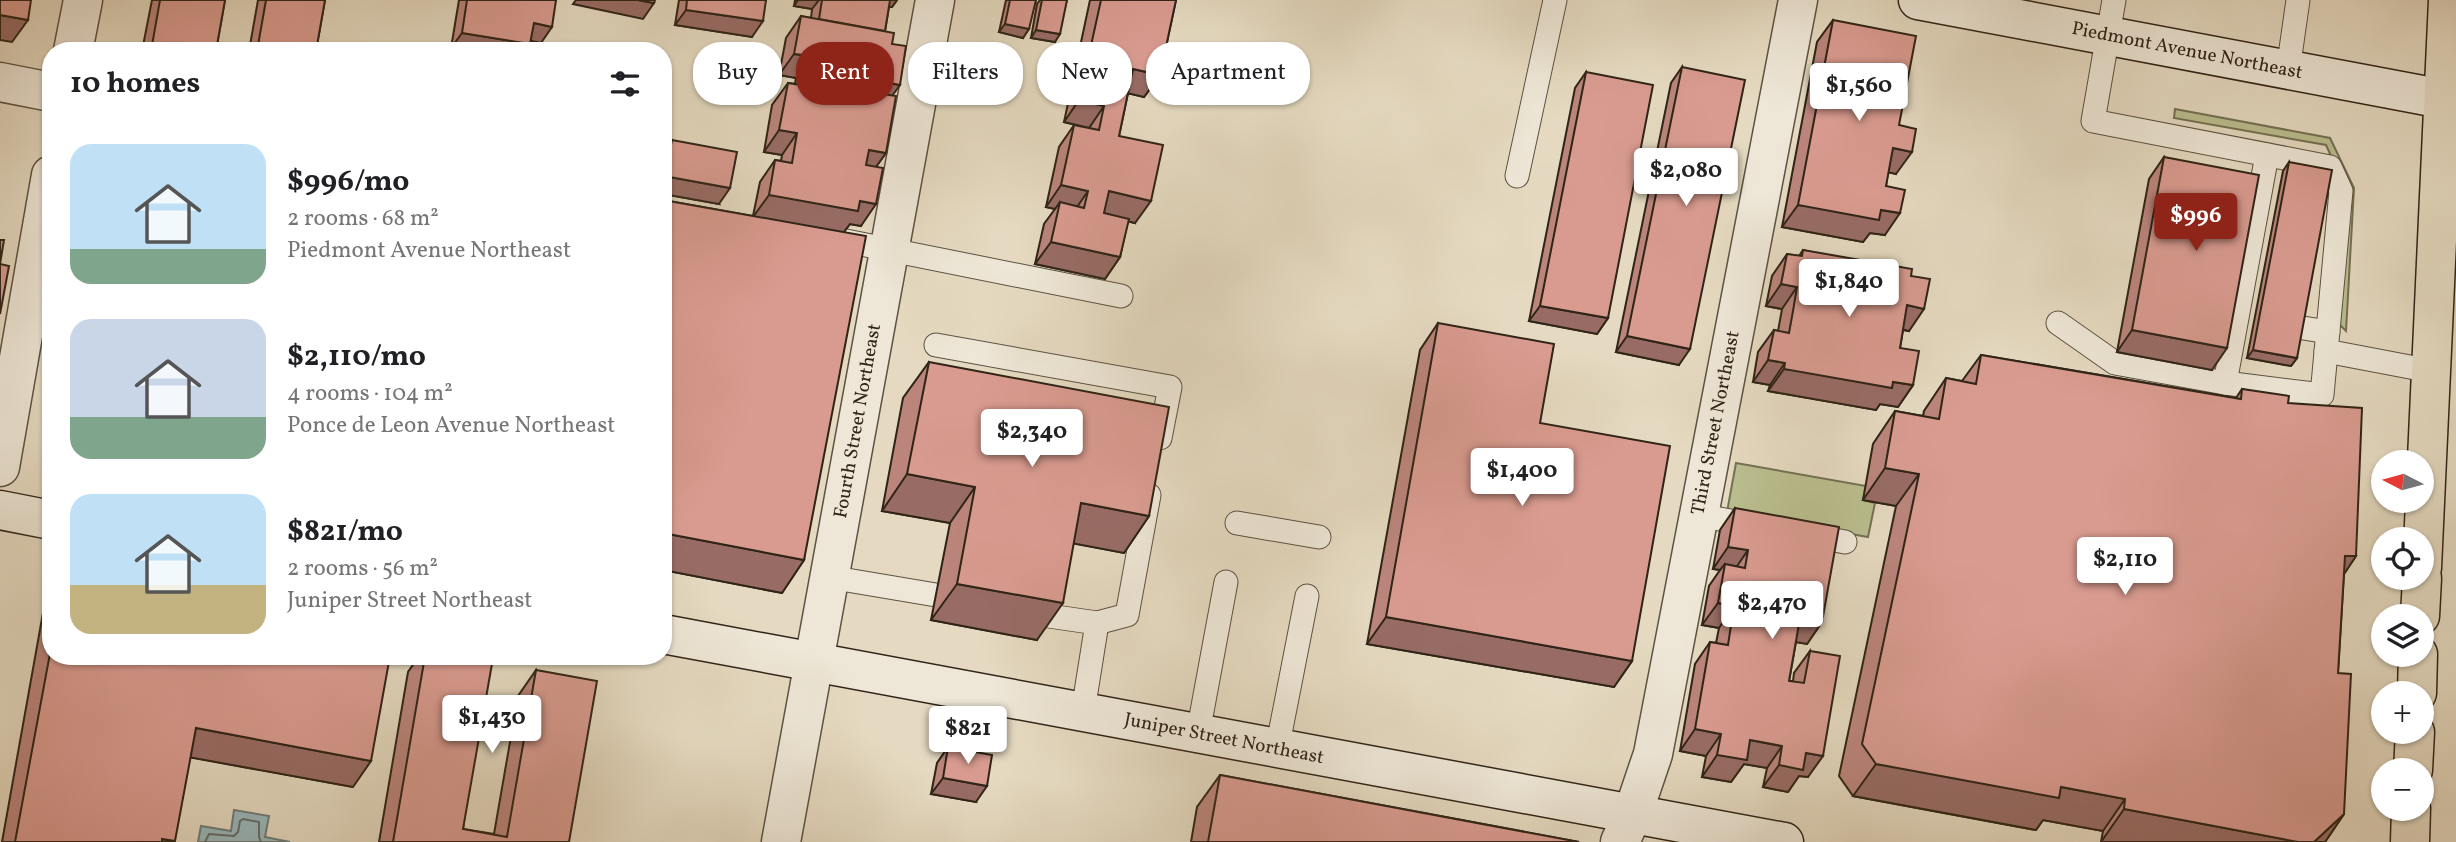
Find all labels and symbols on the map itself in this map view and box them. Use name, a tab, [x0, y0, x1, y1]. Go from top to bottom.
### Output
street label: Piedmont Avenue Northeast	[2069, 16, 2305, 86]
pin: $1,560	[1802, 64, 1916, 123]
pin: $2,080	[1629, 148, 1743, 208]
pin: $996	[2155, 194, 2237, 253]
pin: $1,840	[1792, 260, 1906, 319]
street label: Fourth Street Northeast	[828, 321, 888, 520]
street label: Third Street Northeast	[1685, 328, 1747, 517]
pin: $2,340	[975, 410, 1089, 469]
pin: $1,400	[1465, 448, 1579, 508]
north arrow	[2371, 450, 2434, 513]
pin: $2,110	[2068, 538, 2182, 597]
pin: $2,470	[1715, 582, 1829, 641]
pin: $1,430	[435, 696, 549, 755]
pin: $821	[927, 706, 1009, 766]
street label: Juniper Street Northeast	[1122, 707, 1326, 771]

